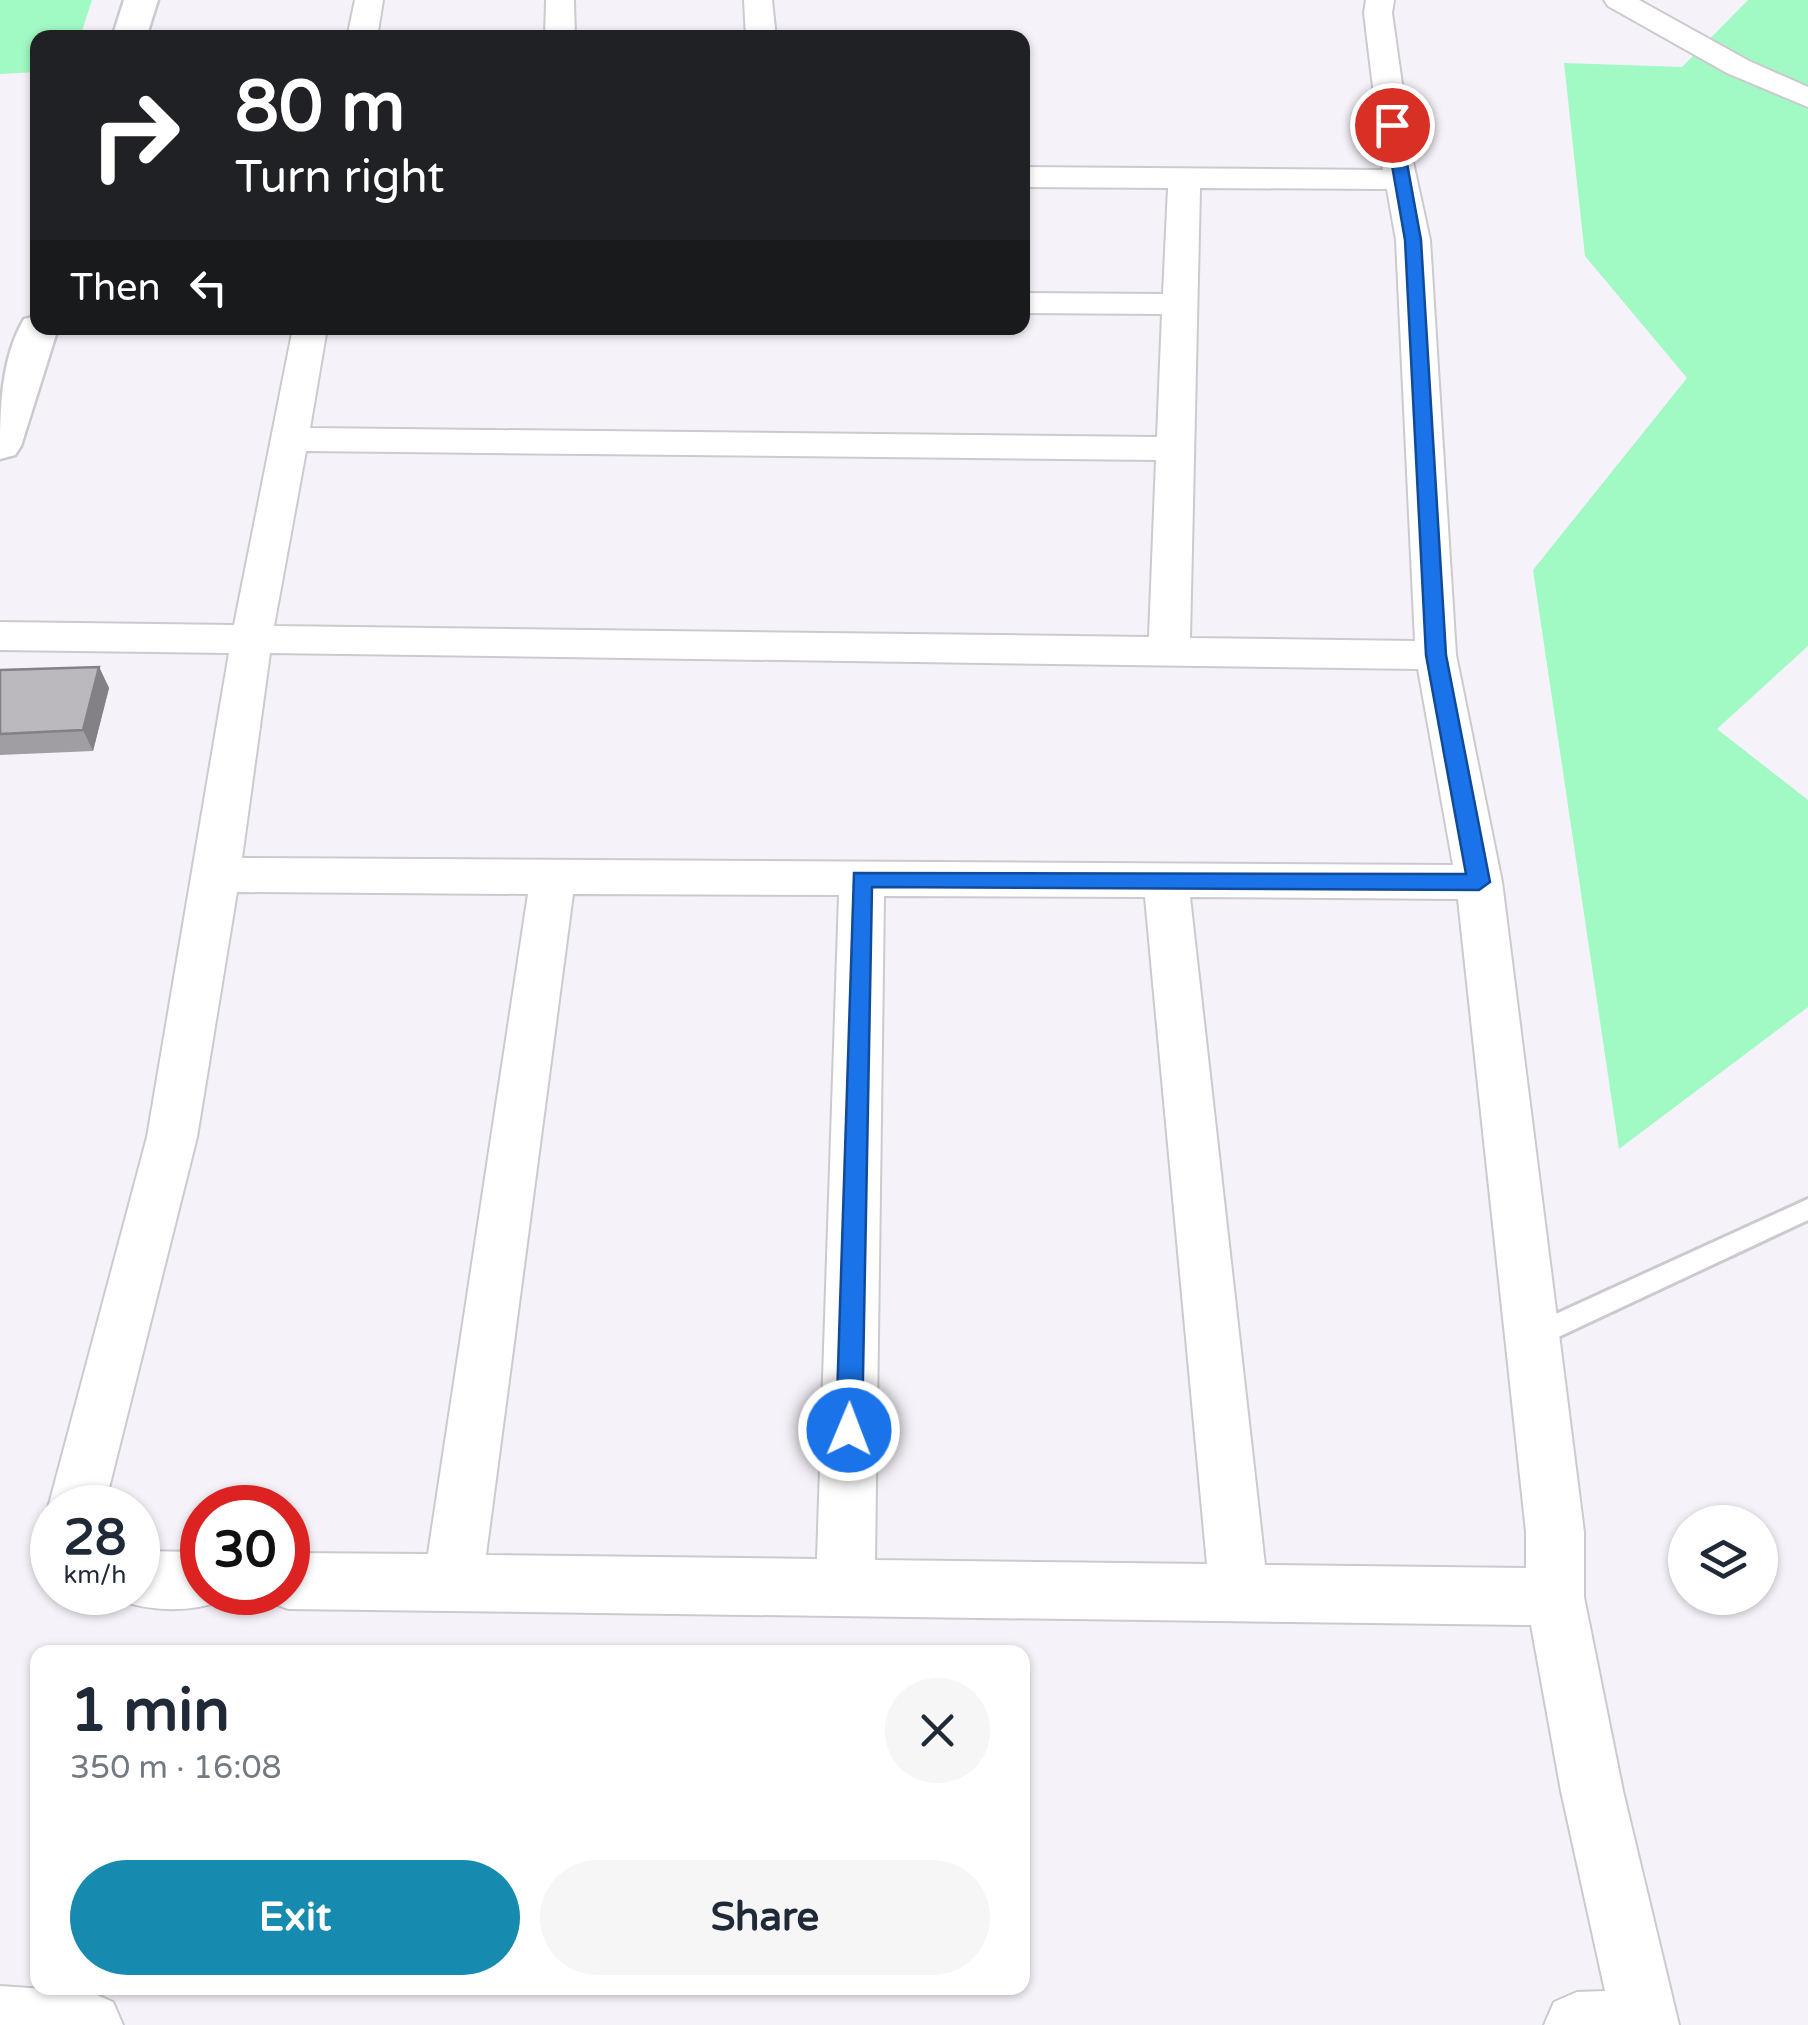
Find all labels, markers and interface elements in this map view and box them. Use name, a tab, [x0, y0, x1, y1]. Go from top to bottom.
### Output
text: 80 m	[235, 66, 405, 150]
icon: right	[70, 70, 200, 200]
pin	[1350, 83, 1435, 168]
icon: arrive	[1365, 98, 1420, 153]
text: Turn right	[235, 151, 444, 205]
icon: left	[181, 260, 236, 315]
text: Then	[70, 265, 161, 311]
position arrow	[797, 1378, 901, 1482]
speed limit sign: 30	[180, 1485, 310, 1615]
map controls	[1668, 1505, 1778, 1615]
button: layers	[1668, 1505, 1778, 1615]
text: 28	[64, 1508, 126, 1568]
text: km/h	[64, 1560, 126, 1590]
text: 1 min	[70, 1675, 230, 1747]
button: close	[885, 1678, 990, 1783]
text: 350 m · 16:08	[70, 1749, 282, 1787]
button: Exit	[70, 1860, 520, 1975]
button: Share	[540, 1860, 990, 1975]

